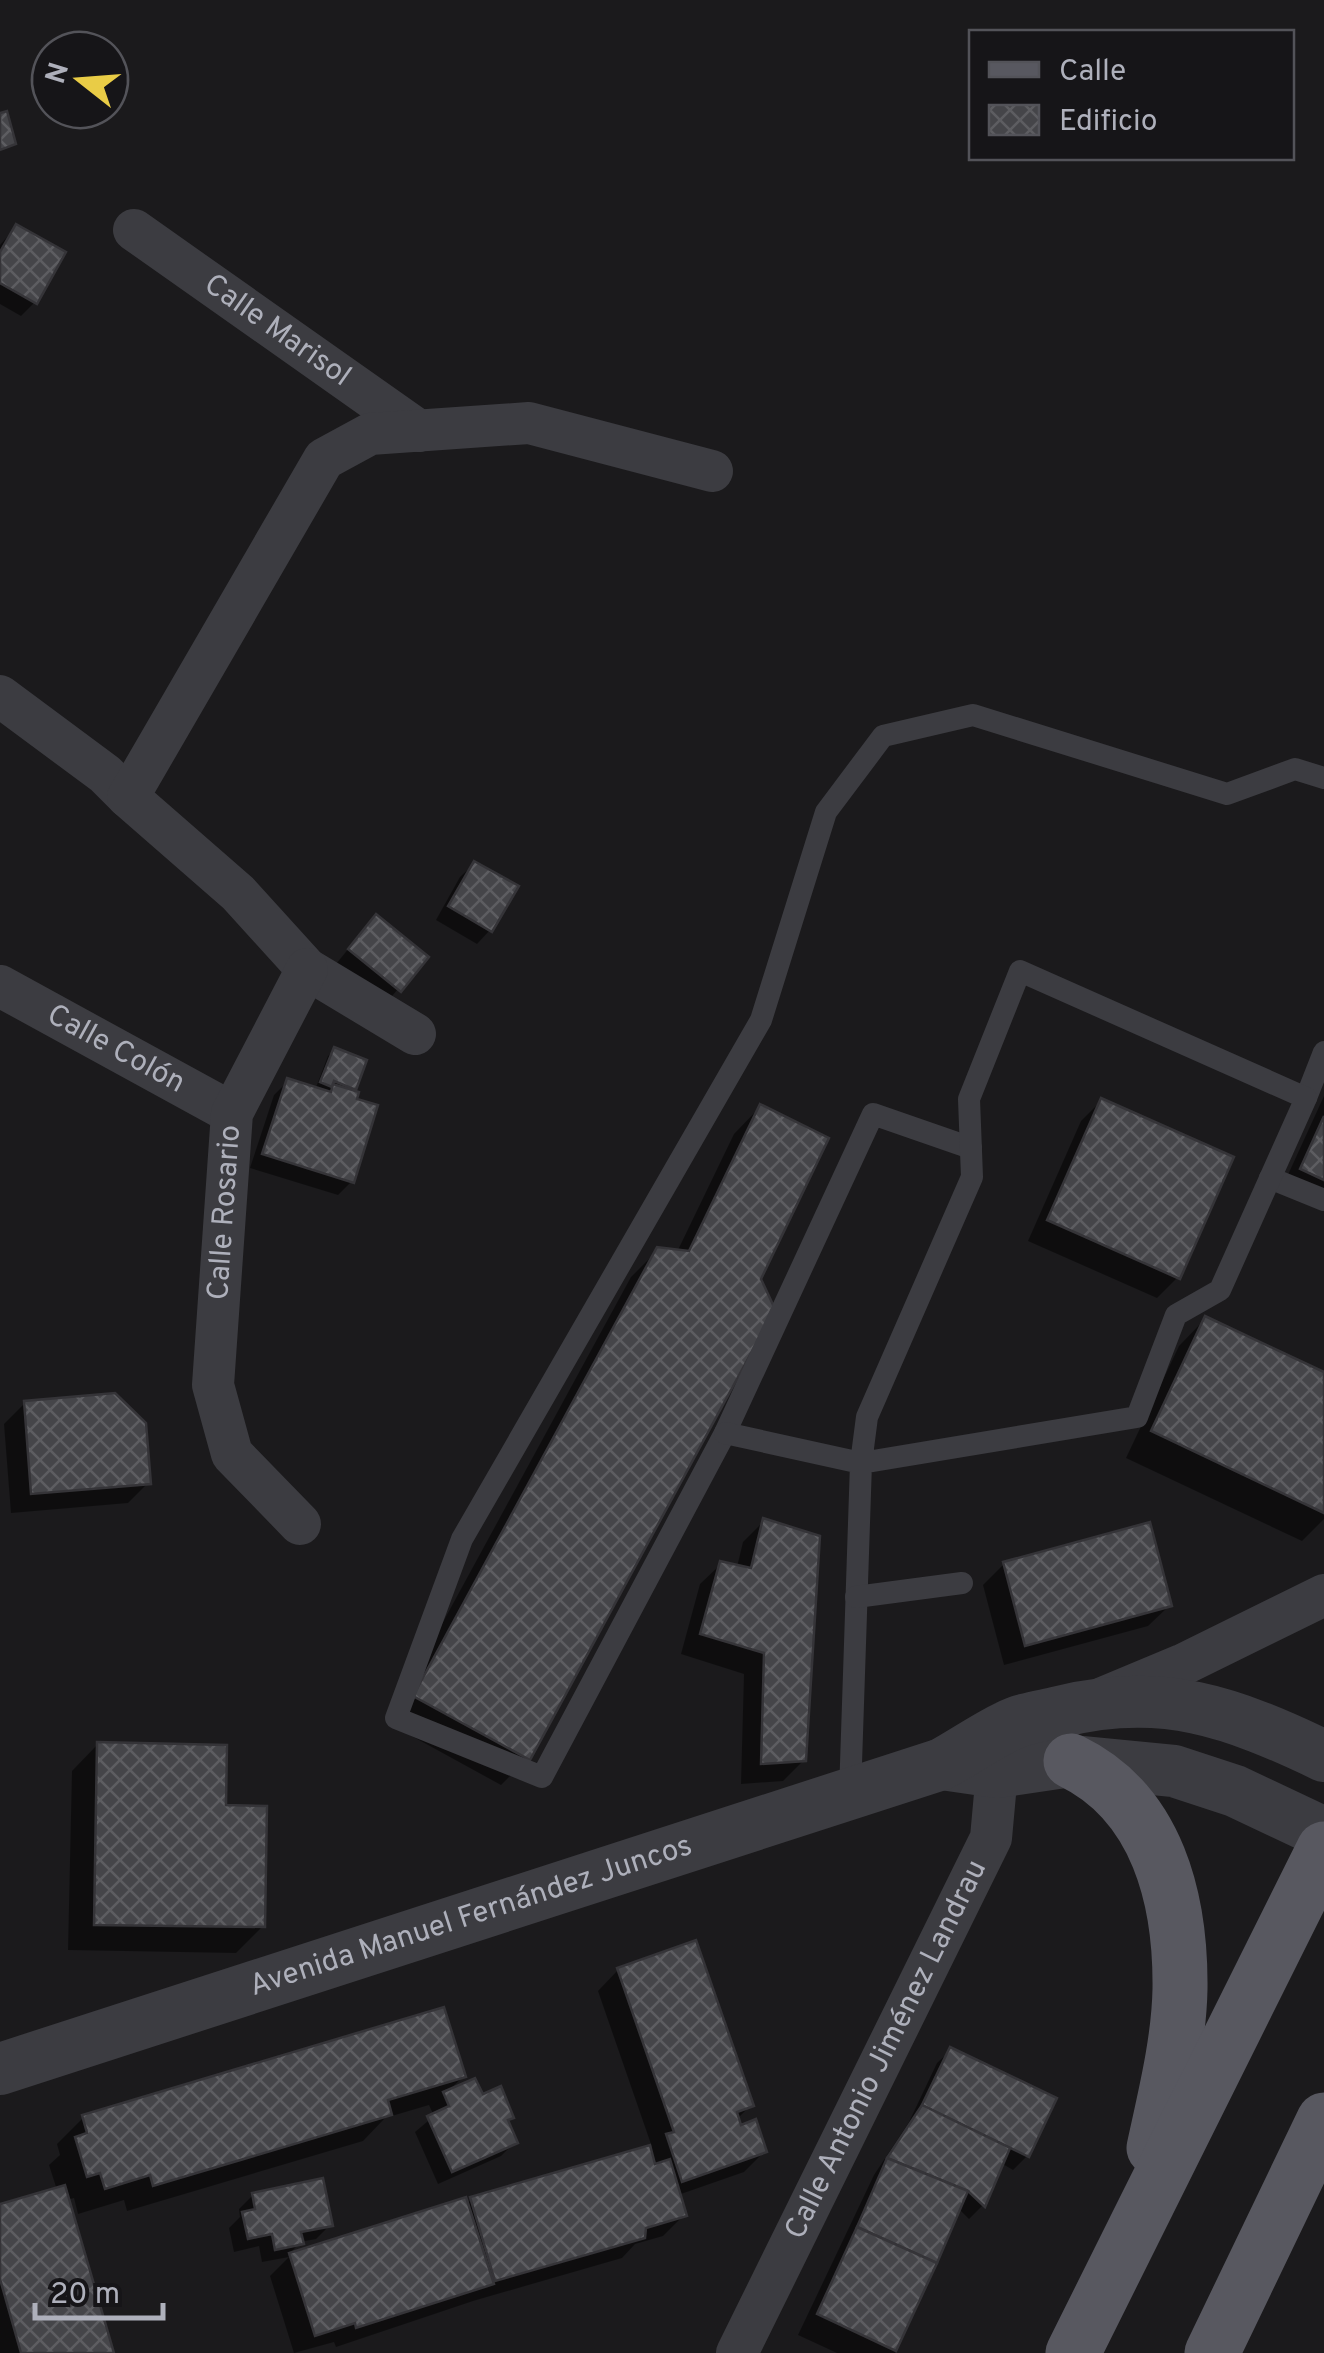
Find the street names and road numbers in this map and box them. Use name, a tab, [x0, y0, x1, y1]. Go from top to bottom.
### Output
street label: Calle Marisol	[196, 266, 358, 395]
street label: Calle Colón	[40, 997, 191, 1102]
street label: Calle Rosario	[200, 1124, 250, 1301]
street label: Avenida Manuel Fernández Juncos	[245, 1828, 697, 2005]
street label: Calle Antonio Jiménez Landrau	[777, 1854, 996, 2246]

